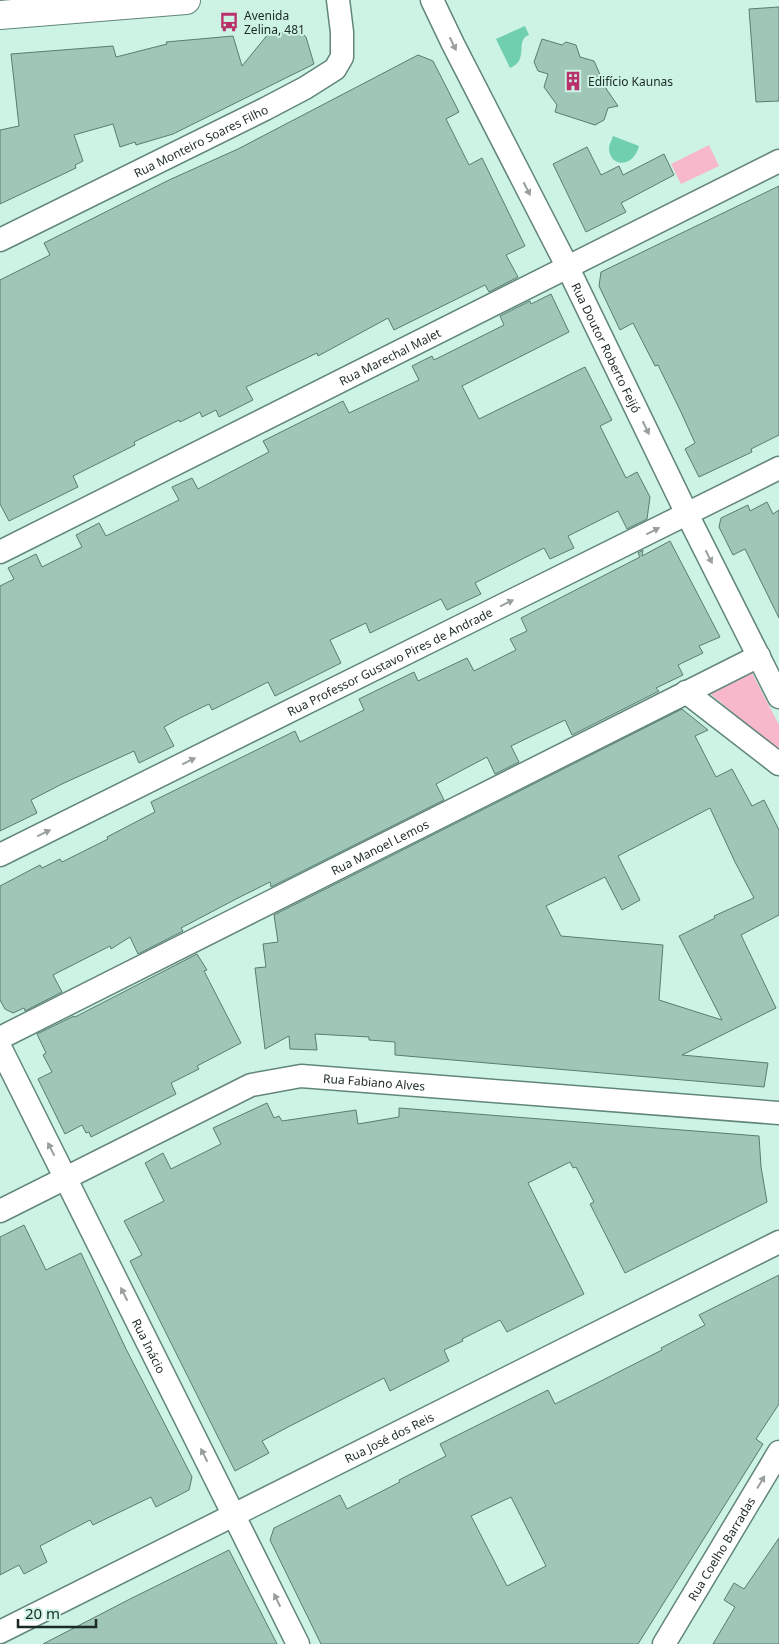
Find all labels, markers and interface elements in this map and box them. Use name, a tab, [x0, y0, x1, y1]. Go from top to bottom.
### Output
place label: Avenida Zelina, 481	[244, 7, 305, 38]
bus stop icon: Avenida Zelina, 481	[218, 11, 240, 33]
one-way arrow	[449, 37, 457, 51]
building icon: Edifício Kaunas	[562, 70, 584, 92]
place label: Edifício Kaunas	[588, 73, 673, 90]
street label: Rua Monteiro Soares Filho	[131, 100, 271, 181]
one-way arrow	[523, 182, 531, 196]
street label: Rua Doutor Roberto Feijó	[568, 280, 645, 416]
street label: Rua Marechal Malet	[336, 323, 444, 389]
one-way arrow	[642, 421, 650, 436]
one-way arrow	[646, 527, 660, 535]
one-way arrow	[705, 550, 713, 565]
one-way arrow	[500, 599, 515, 607]
street label: Rua Professor Gustavo Pires de Andrade	[284, 603, 495, 720]
one-way arrow	[182, 757, 196, 765]
street label: Rua Manoel Lemos	[328, 815, 432, 879]
one-way arrow	[37, 829, 51, 837]
street label: Rua Fabiano Alves	[323, 1069, 426, 1094]
one-way arrow	[47, 1141, 55, 1156]
one-way arrow	[120, 1287, 128, 1301]
street label: Rua Inácio	[128, 1316, 170, 1376]
street label: Rua José dos Reis	[342, 1408, 437, 1467]
one-way arrow	[200, 1448, 208, 1462]
one-way arrow	[757, 1476, 766, 1489]
street label: Rua Coelho Barradas	[683, 1494, 759, 1604]
one-way arrow	[273, 1593, 281, 1607]
scale bar	[18, 1596, 95, 1628]
text: 20 m	[25, 1603, 60, 1623]

